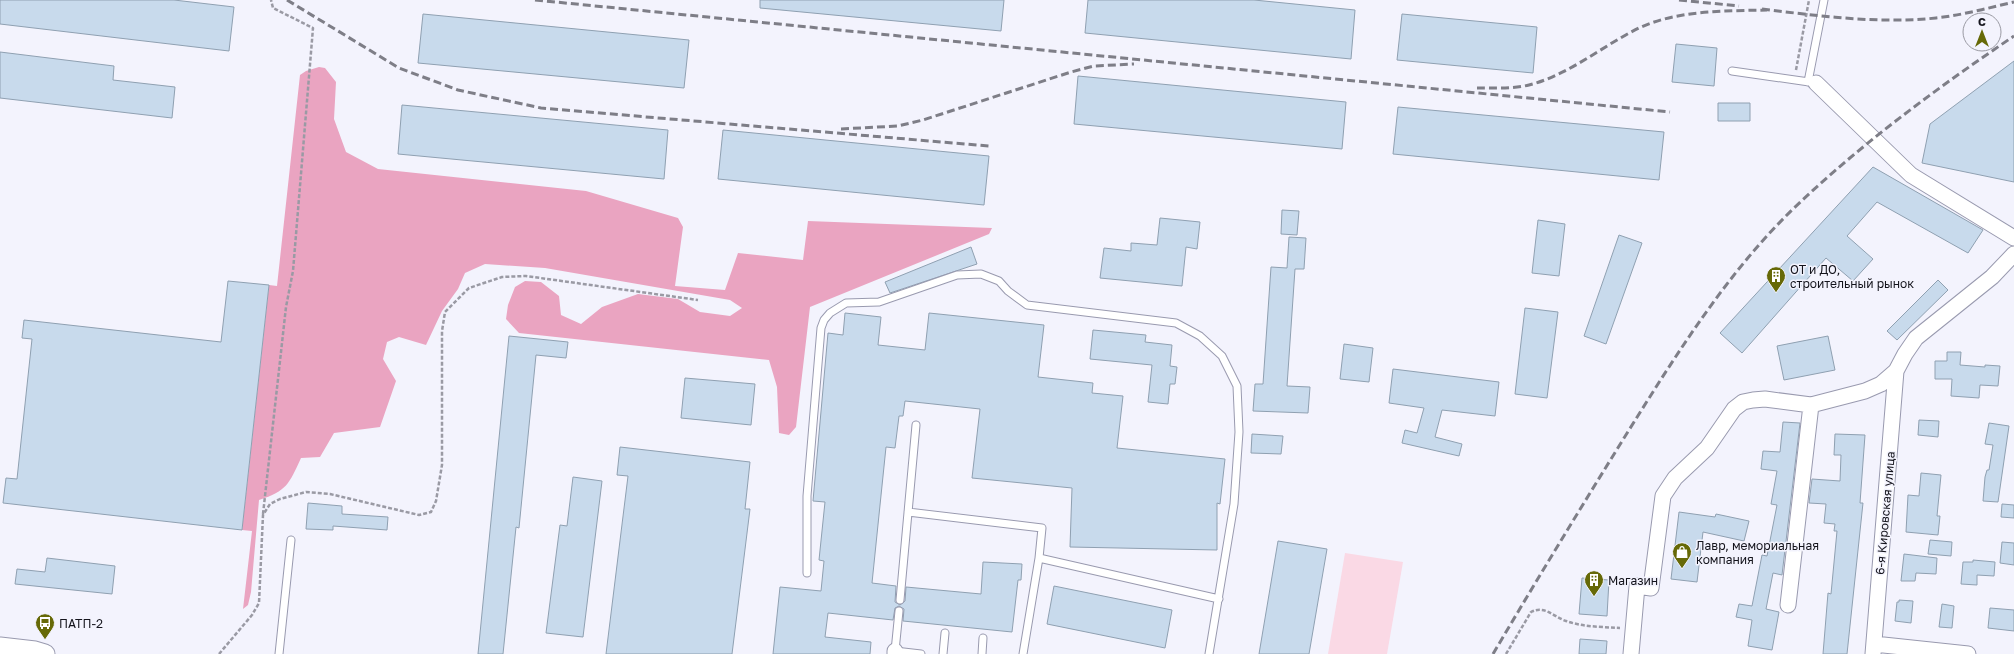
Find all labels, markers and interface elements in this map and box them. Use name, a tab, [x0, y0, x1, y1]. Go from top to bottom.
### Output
north arrow	[1962, 12, 2002, 52]
text: С	[1978, 15, 1986, 28]
place label: ОТ и ДО, строительный рынок	[1790, 262, 1914, 291]
building icon: ОТ и ДО, строительный рынок	[1765, 265, 1787, 293]
street label: 6-я Кировская улица	[1872, 451, 1898, 575]
place label: Лавр, мемориальная компания	[1696, 538, 1819, 567]
shop icon: Лавр, мемориальная компания	[1671, 541, 1693, 569]
building icon: Магазин	[1583, 569, 1605, 597]
place label: Магазин	[1608, 573, 1658, 588]
bus stop icon: ПАТП-2	[34, 612, 56, 640]
place label: ПАТП-2	[59, 616, 103, 631]

